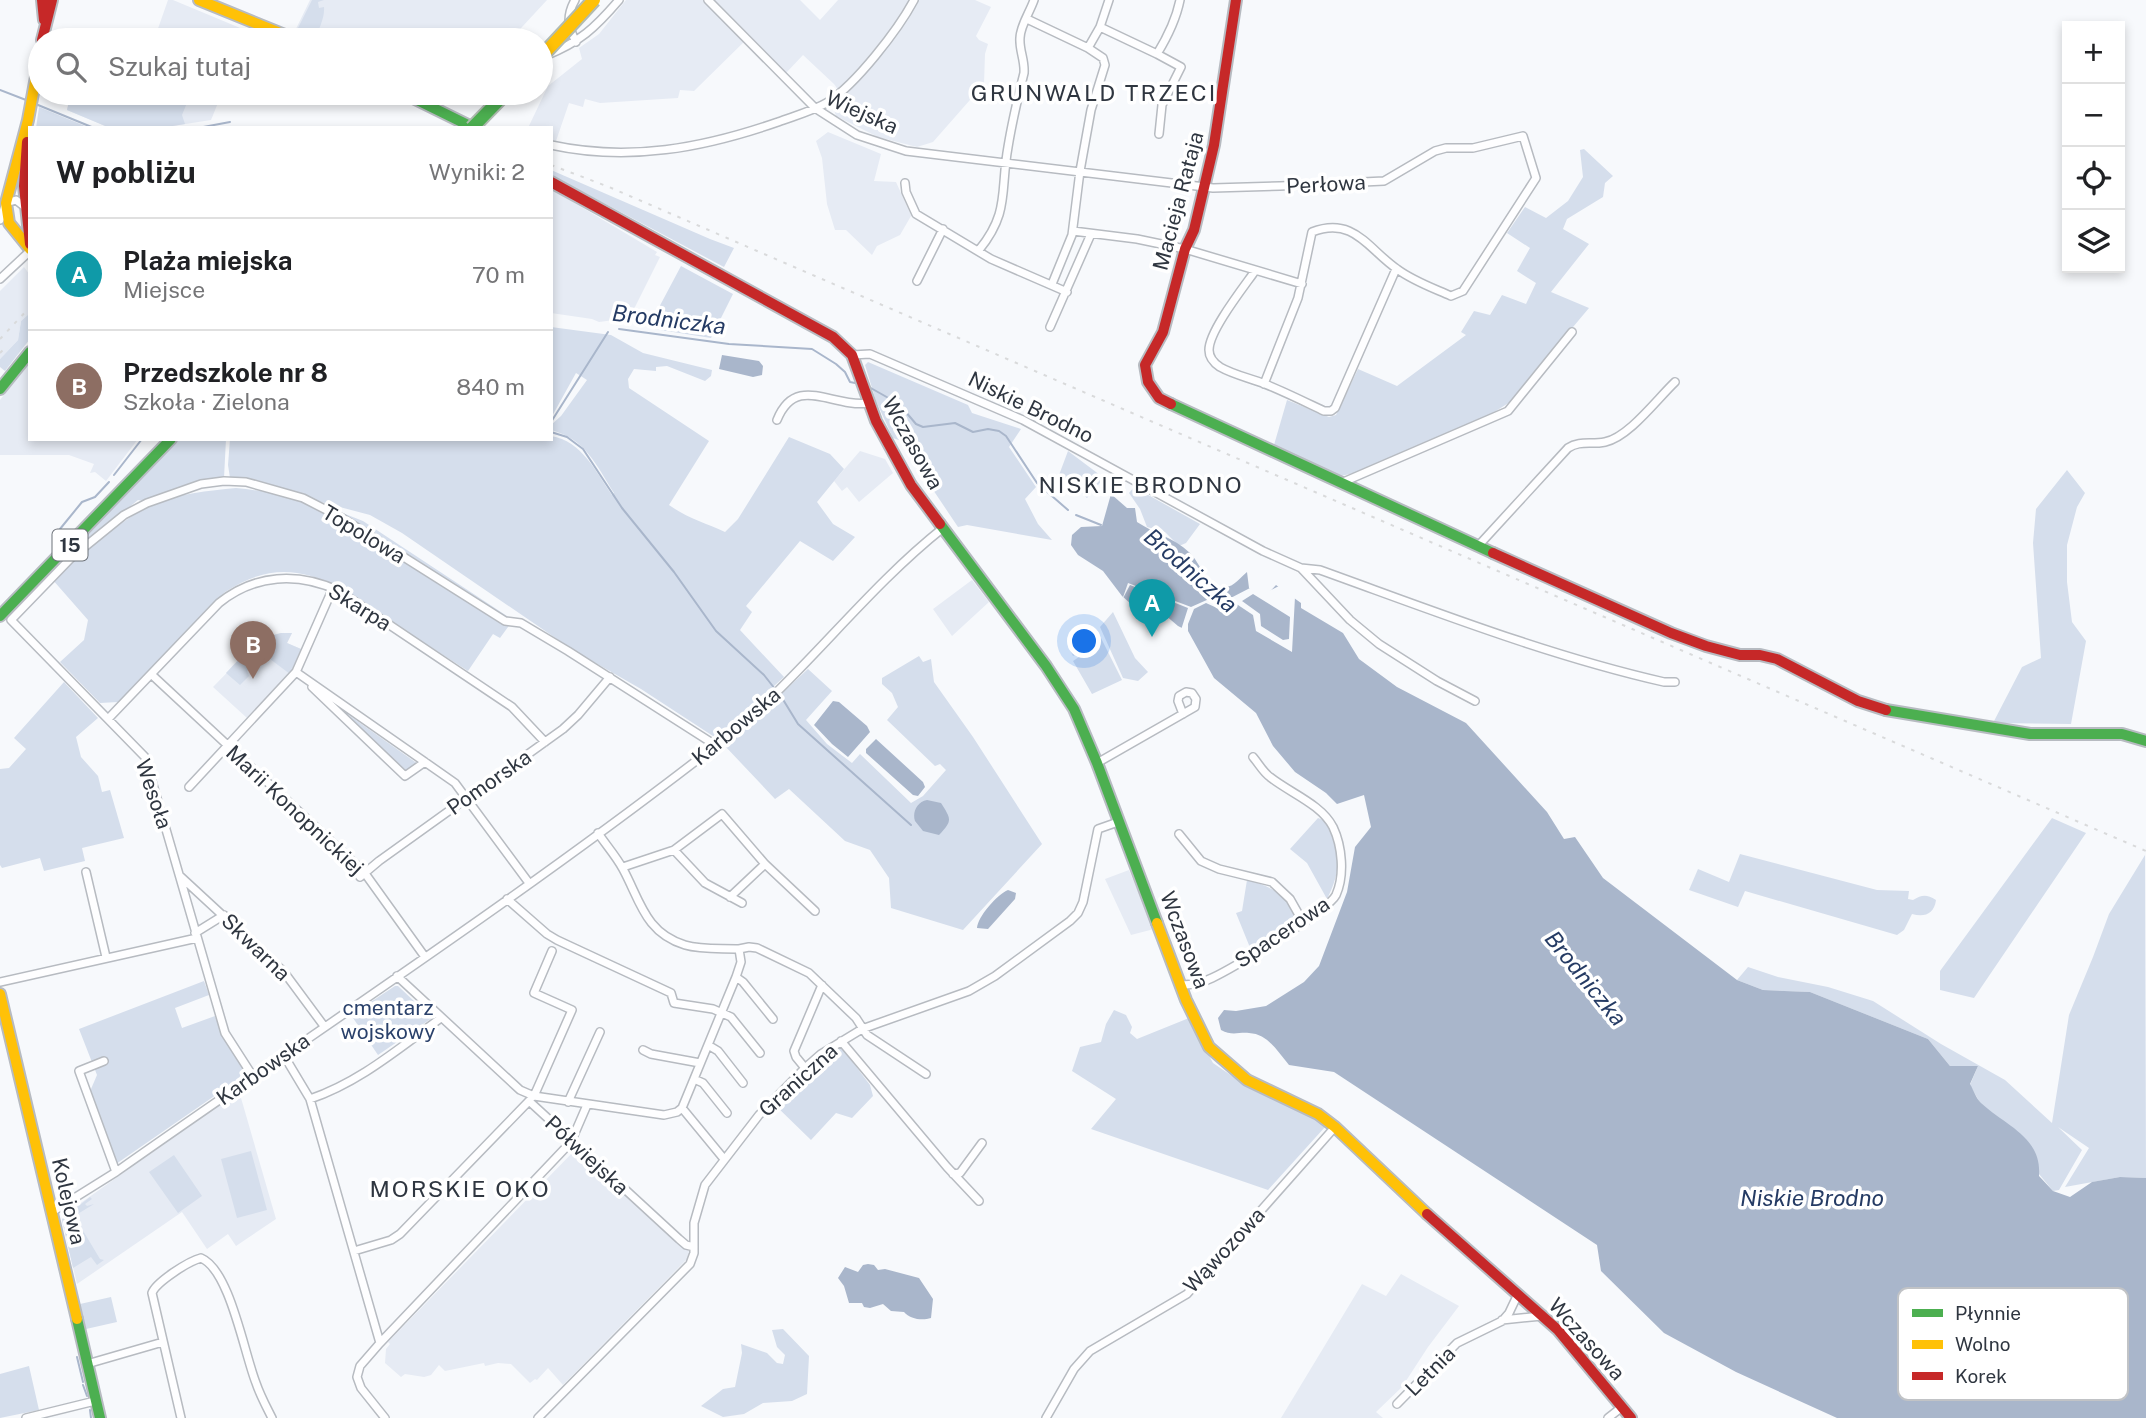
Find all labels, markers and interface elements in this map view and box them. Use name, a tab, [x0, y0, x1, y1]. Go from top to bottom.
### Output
map controls	[2062, 21, 2125, 273]
button: +	[2062, 21, 2125, 84]
search box	[28, 28, 553, 105]
icon: search	[52, 48, 90, 86]
text: Szukaj tutaj	[108, 51, 251, 82]
district label: GRUNWALD TRZECI	[971, 79, 1217, 106]
button: −	[2062, 84, 2125, 147]
street label: Wiejska	[822, 85, 902, 139]
street label: Macieja Rataja	[1147, 129, 1209, 273]
button: locate	[2062, 147, 2125, 210]
text: W pobliżu	[56, 154, 196, 190]
text: Wyniki: 2	[429, 158, 525, 185]
street label: Perłowa	[1286, 169, 1366, 199]
button: layers	[2062, 210, 2125, 273]
text: Plaża miejska	[123, 245, 293, 276]
text: A	[71, 261, 87, 288]
text: 70 m	[472, 261, 525, 288]
text: Miejsce	[123, 276, 205, 303]
water label: Brodniczka	[611, 299, 727, 339]
text: Przedszkole nr 8	[123, 357, 328, 388]
street label: Niskie Brodno	[964, 366, 1098, 448]
text: B	[71, 373, 87, 400]
text: 840 m	[456, 373, 525, 400]
text: Szkoła · Zielona	[123, 388, 290, 415]
street label: Wczasowa	[877, 392, 949, 494]
district label: NISKIE BRODNO	[1038, 471, 1244, 498]
street label: Topolowa	[318, 499, 410, 569]
water label: Brodniczka	[1139, 522, 1243, 618]
road number: 15	[52, 530, 88, 560]
street label: Skarpa	[324, 578, 396, 636]
pin: A	[1129, 579, 1175, 637]
pin: B	[230, 621, 276, 679]
your location	[1067, 624, 1101, 658]
street label: Karbowska	[687, 682, 785, 770]
street label: Marii Konopnickiej	[221, 740, 369, 880]
street label: Pomorska	[442, 744, 536, 820]
street label: Wesoła	[130, 756, 178, 832]
street label: Wczasowa	[1155, 888, 1215, 992]
street label: Spacerowa	[1230, 891, 1334, 973]
street label: Skwarna	[216, 908, 296, 986]
water label: Brodniczka	[1539, 925, 1633, 1031]
park label: cmentarz wojskowy	[340, 995, 436, 1044]
street label: Karbowska	[212, 1028, 314, 1110]
street label: Graniczna	[754, 1038, 842, 1122]
street label: Półwiejska	[540, 1110, 634, 1200]
street label: Kolejowa	[47, 1155, 91, 1247]
district label: MORSKIE OKO	[369, 1175, 551, 1202]
water label: Niskie Brodno	[1740, 1184, 1884, 1211]
street label: Wąwozowa	[1178, 1202, 1270, 1298]
legend	[1898, 1288, 2128, 1400]
street label: Wczasowa	[1544, 1293, 1630, 1385]
text: Płynnie	[1955, 1302, 2021, 1324]
text: Wolno	[1955, 1333, 2010, 1355]
street label: Letnia	[1400, 1341, 1460, 1401]
text: Korek	[1955, 1365, 2007, 1387]

